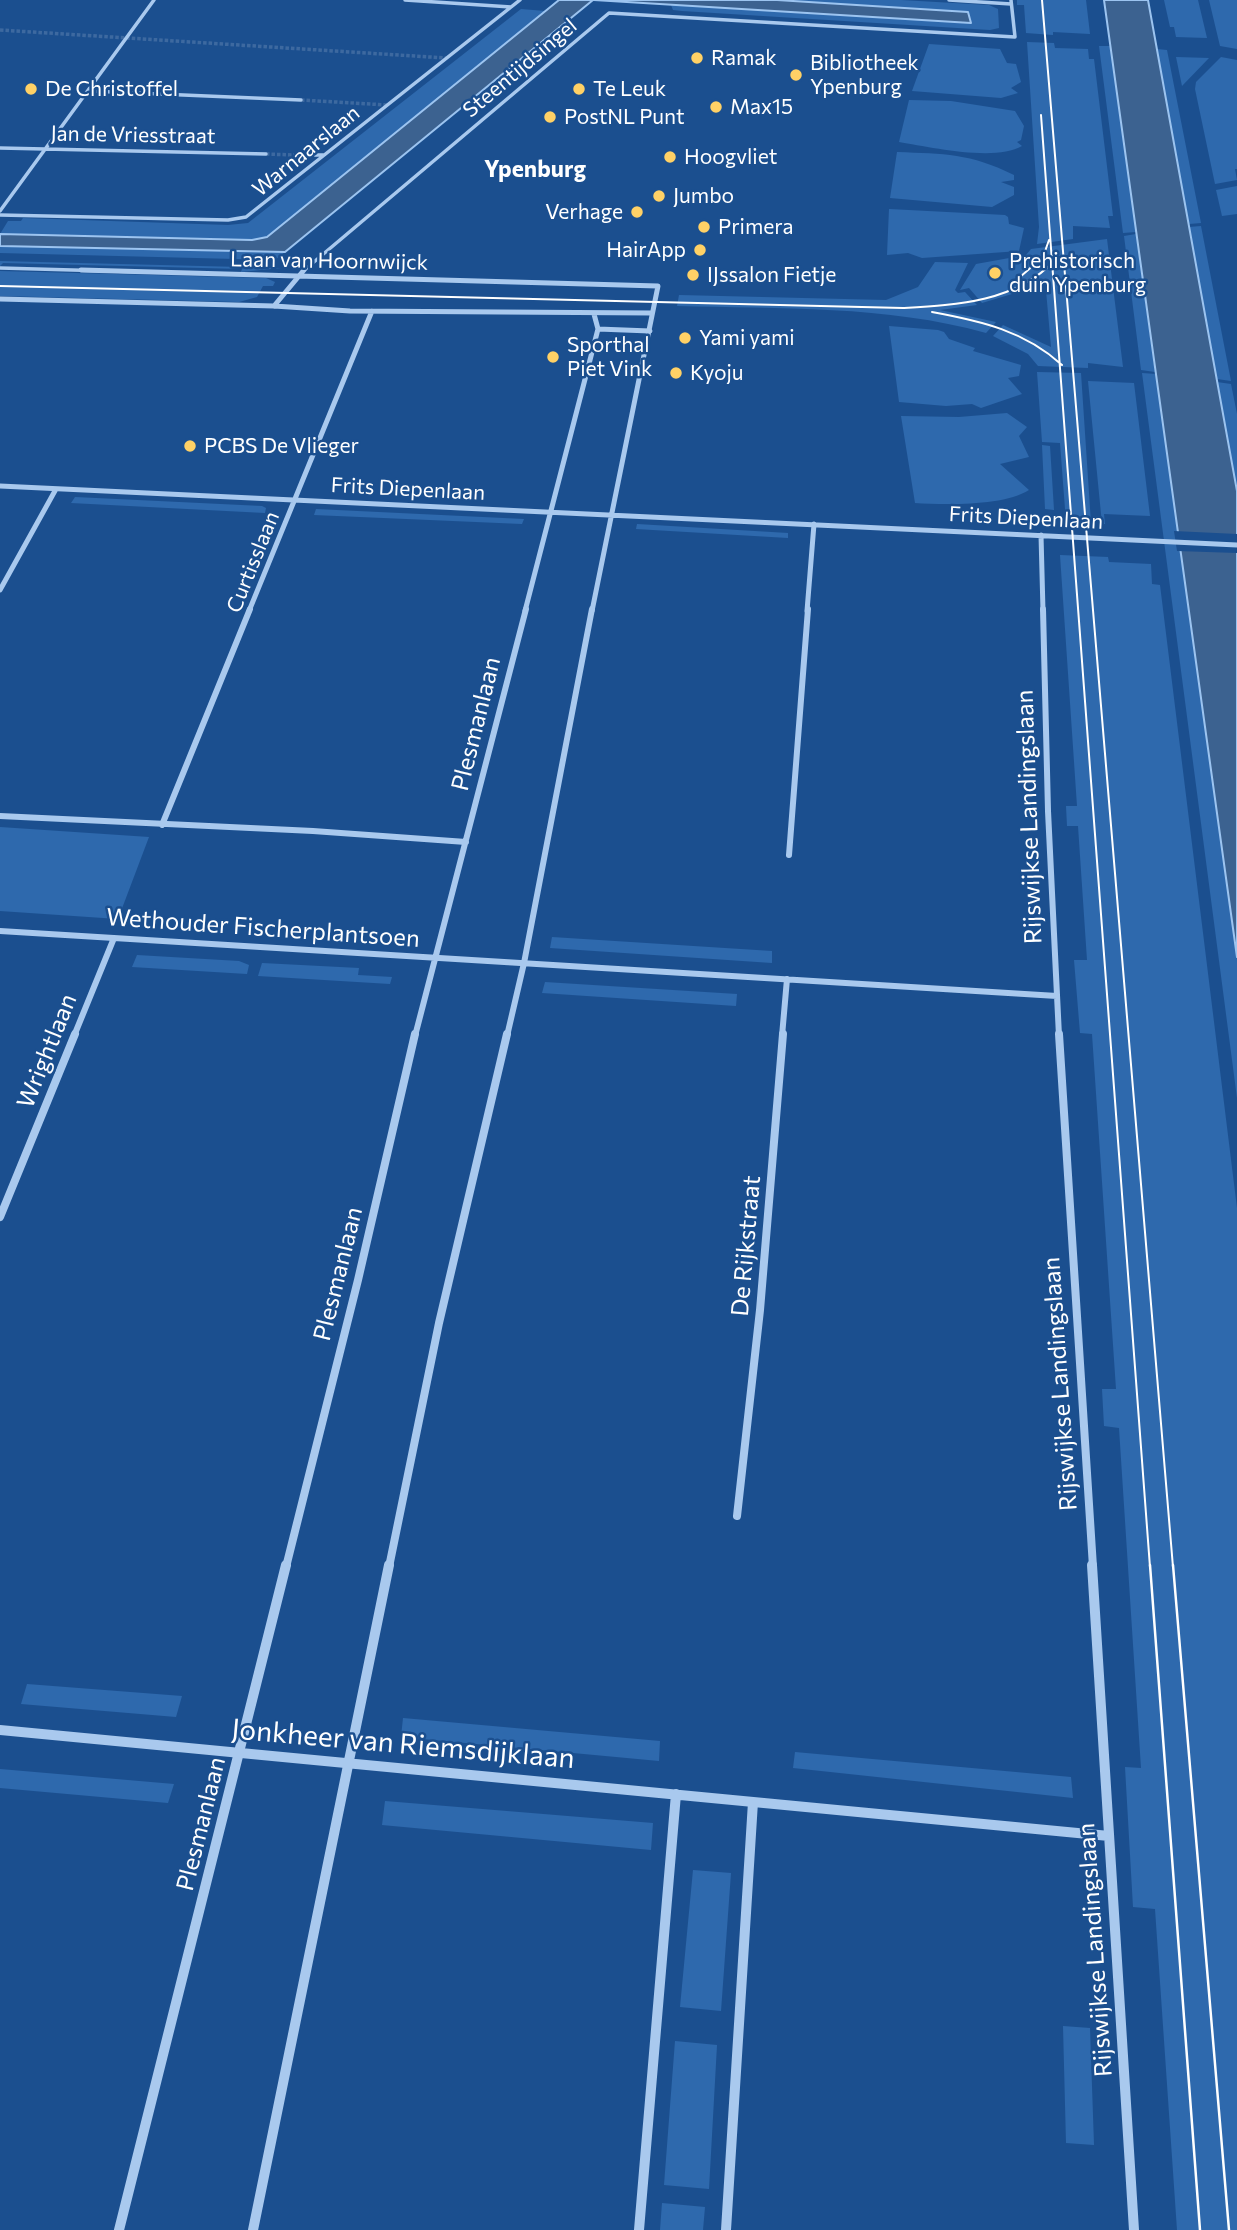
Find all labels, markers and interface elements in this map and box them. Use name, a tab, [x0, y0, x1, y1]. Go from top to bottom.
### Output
street label: Steentijdsingel	[458, 13, 582, 123]
place label: Ramak	[711, 45, 777, 71]
marker: Ramak	[689, 50, 705, 66]
place label: Bibliotheek Ypenburg	[810, 50, 919, 100]
marker: Bibliotheek Ypenburg	[788, 67, 804, 83]
place label: De Christoffel	[45, 76, 178, 102]
place label: Te Leuk	[593, 76, 666, 102]
marker: De Christoffel	[23, 81, 39, 97]
marker: Te Leuk	[571, 81, 587, 97]
place label: Max15	[730, 94, 793, 120]
marker: Max15	[708, 99, 724, 115]
street label: Warnaarslaan	[247, 100, 365, 202]
place label: PostNL Punt	[564, 104, 685, 130]
marker: PostNL Punt	[542, 109, 558, 125]
street label: Jan de Vriesstraat	[50, 121, 216, 149]
place label: Hoogvliet	[684, 144, 777, 170]
marker: Hoogvliet	[662, 149, 678, 165]
district label: Ypenburg	[484, 155, 586, 183]
place label: Jumbo	[673, 183, 734, 209]
marker: Jumbo	[651, 188, 667, 204]
place label: Verhage	[545, 199, 623, 225]
marker: Verhage	[629, 204, 645, 220]
place label: Primera	[718, 214, 794, 240]
marker: Primera	[696, 219, 712, 235]
place label: HairApp	[606, 237, 686, 263]
marker: HairApp	[692, 242, 708, 258]
street label: Laan van Hoornwijck	[230, 247, 428, 275]
place label: Prehistorisch duin Ypenburg	[1009, 248, 1146, 298]
place label: IJssalon Fietje	[707, 262, 836, 288]
marker: Prehistorisch duin Ypenburg	[987, 265, 1003, 281]
marker: IJssalon Fietje	[685, 267, 701, 283]
place label: Yami yami	[699, 325, 795, 351]
marker: Yami yami	[677, 330, 693, 346]
place label: Sporthal Piet Vink	[567, 332, 652, 382]
marker: Sporthal Piet Vink	[545, 349, 561, 365]
place label: Kyoju	[690, 360, 744, 386]
marker: Kyoju	[668, 365, 684, 381]
place label: PCBS De Vlieger	[204, 433, 359, 459]
marker: PCBS De Vlieger	[182, 438, 198, 454]
street label: Frits Diepenlaan	[330, 472, 486, 506]
street label: Frits Diepenlaan	[948, 501, 1104, 535]
street label: Curtisslaan	[221, 508, 285, 616]
street label: Plesmanlaan	[445, 654, 507, 794]
street label: Rijswijkse Landingslaan	[1010, 689, 1048, 945]
street label: Wethouder Fischerplantsoen	[105, 903, 421, 953]
street label: Wrightlaan	[11, 990, 83, 1112]
street label: De Rijkstraat	[725, 1174, 767, 1318]
street label: Plesmanlaan	[307, 1204, 369, 1344]
street label: Rijswijkse Landingslaan	[1037, 1256, 1083, 1512]
street label: Jonkheer van Riemsdijklaan	[230, 1712, 576, 1776]
street label: Plesmanlaan	[170, 1754, 232, 1894]
street label: Rijswijkse Landingslaan	[1072, 1822, 1118, 2078]

